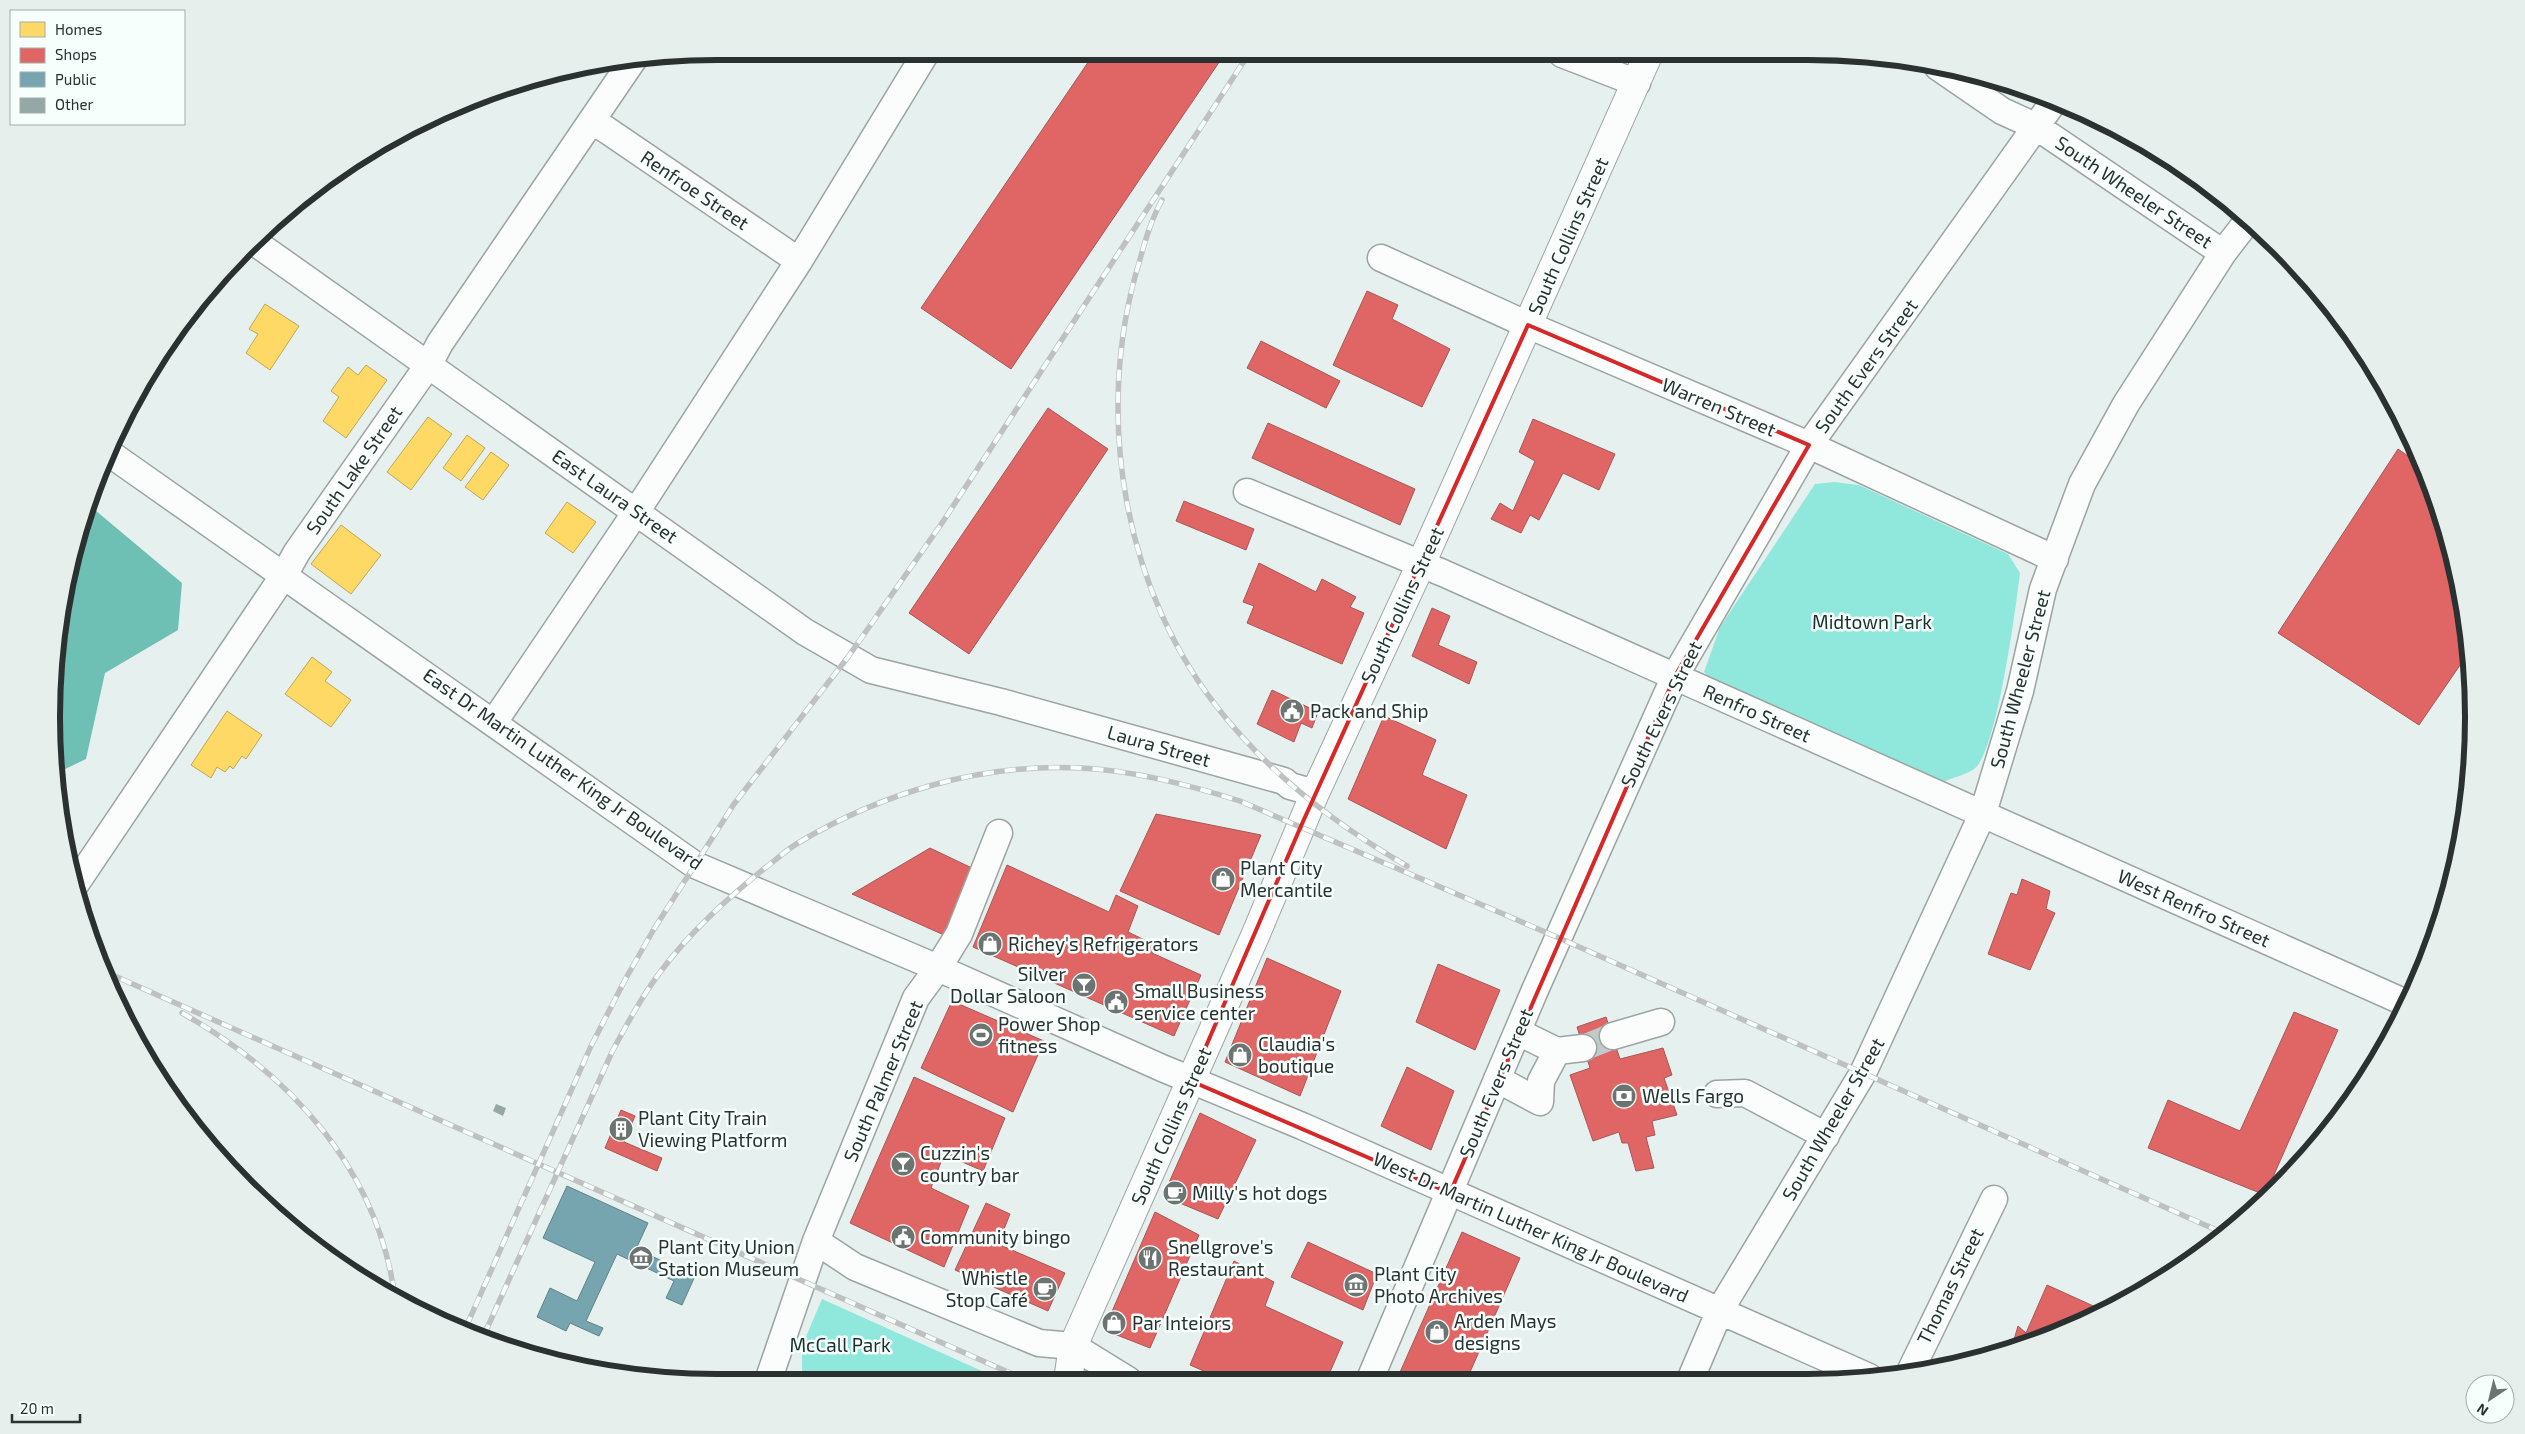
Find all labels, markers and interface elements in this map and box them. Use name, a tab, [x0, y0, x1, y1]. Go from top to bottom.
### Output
legend	[10, 10, 185, 125]
text: Homes	[55, 20, 102, 38]
text: Shops	[55, 45, 97, 63]
text: Public	[55, 70, 96, 88]
text: Other	[55, 95, 94, 113]
street label: South Wheeler Street	[2052, 131, 2217, 253]
street label: Renfroe Street	[637, 145, 754, 234]
street label: South Collins Street	[1522, 153, 1613, 318]
street label: South Evers Street	[1809, 294, 1922, 437]
street label: Warren Street	[1659, 372, 1780, 441]
street label: South Lake Street	[301, 401, 406, 538]
street label: East Laura Street	[548, 444, 683, 548]
street label: South Collins Street	[1355, 523, 1448, 687]
street label: South Wheeler Street	[1985, 587, 2054, 771]
park label: Midtown Park	[1812, 610, 1932, 633]
street label: South Evers Street	[1615, 637, 1706, 791]
street label: East Dr Martin Luther King Jr Boulevard	[419, 663, 708, 874]
street label: Renfro Street	[1700, 679, 1815, 746]
public building icon: Pack and Ship	[1279, 698, 1305, 724]
place label: Pack and Ship	[1310, 699, 1429, 722]
street label: Laura Street	[1105, 720, 1213, 771]
place label: Plant City Mercantile	[1240, 856, 1333, 901]
street label: West Renfro Street	[2114, 864, 2274, 951]
shop icon: Plant City Mercantile	[1210, 866, 1236, 892]
shop icon: Richey's Refrigerators	[977, 931, 1003, 957]
place label: Richey's Refrigerators	[1008, 932, 1198, 955]
place label: Silver Dollar Saloon	[950, 962, 1066, 1007]
bar icon: Silver Dollar Saloon	[1071, 972, 1097, 998]
place label: Small Business service center	[1134, 979, 1264, 1024]
public building icon: Small Business service center	[1103, 989, 1129, 1015]
street label: South Palmer Street	[838, 997, 927, 1165]
street label: South Evers Street	[1454, 1005, 1537, 1161]
place label: Power Shop fitness	[998, 1012, 1101, 1057]
sports icon: Power Shop fitness	[968, 1022, 994, 1048]
place label: Claudia's boutique	[1258, 1032, 1335, 1077]
street label: South Wheeler Street	[1777, 1033, 1889, 1204]
shop icon: Claudia's boutique	[1227, 1042, 1253, 1068]
street label: South Collins Street	[1125, 1043, 1216, 1208]
bank icon: Wells Fargo	[1611, 1083, 1637, 1109]
place label: Wells Fargo	[1642, 1084, 1744, 1107]
place label: Plant City Train Viewing Platform	[638, 1106, 787, 1151]
building icon: Plant City Train Viewing Platform	[608, 1116, 634, 1142]
place label: Cuzzin's country bar	[920, 1141, 1020, 1186]
street label: West Dr Martin Luther King Jr Boulevard	[1370, 1146, 1692, 1307]
bar icon: Cuzzin's country bar	[890, 1151, 916, 1177]
cafe icon: Milly's hot dogs	[1162, 1180, 1188, 1206]
place label: Milly's hot dogs	[1192, 1181, 1327, 1204]
public building icon: Community bingo	[890, 1224, 916, 1250]
street label: Thomas Street	[1911, 1224, 1988, 1348]
place label: Community bingo	[920, 1225, 1071, 1248]
place label: Plant City Union Station Museum	[658, 1235, 799, 1280]
place label: Snellgrove's Restaurant	[1168, 1235, 1274, 1280]
museum icon: Plant City Union Station Museum	[628, 1245, 654, 1271]
restaurant icon: Snellgrove's Restaurant	[1137, 1245, 1163, 1271]
place label: Plant City Photo Archives	[1374, 1262, 1503, 1307]
place label: Whistle Stop Café	[946, 1266, 1028, 1311]
museum icon: Plant City Photo Archives	[1343, 1272, 1369, 1298]
cafe icon: Whistle Stop Café	[1032, 1276, 1058, 1302]
place label: Arden Mays designs	[1454, 1309, 1556, 1354]
shop icon: Par Inteiors	[1101, 1310, 1127, 1336]
place label: Par Inteiors	[1132, 1311, 1231, 1334]
shop icon: Arden Mays designs	[1424, 1319, 1450, 1345]
park label: McCall Park	[789, 1333, 891, 1356]
north arrow	[2465, 1374, 2515, 1424]
scale bar	[12, 1392, 80, 1424]
text: 20 m	[20, 1399, 54, 1417]
text: N	[2473, 1400, 2491, 1420]

